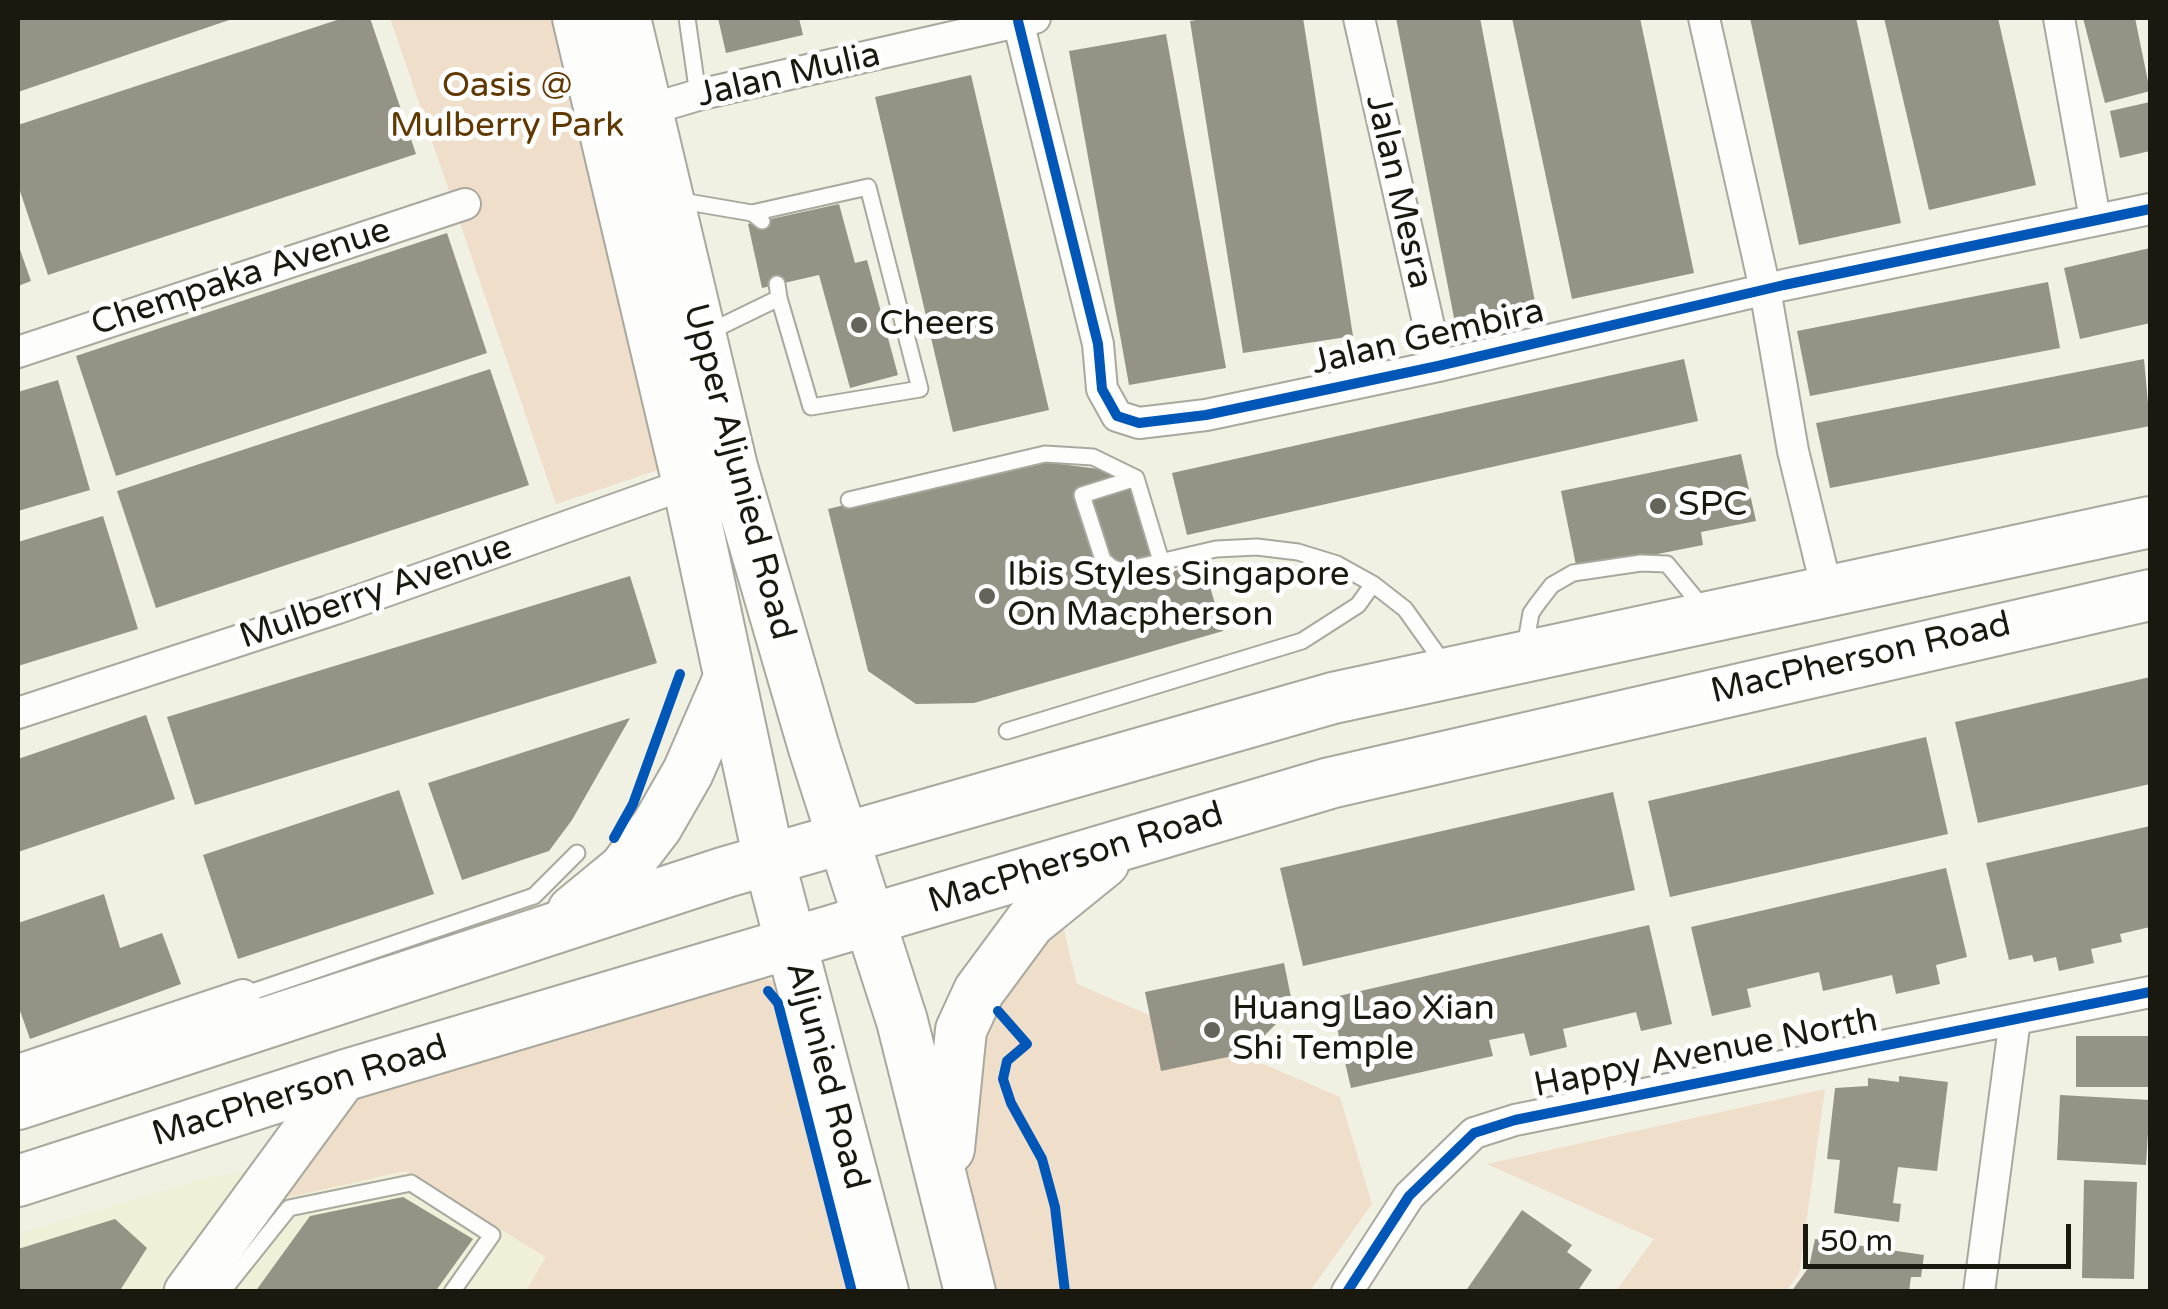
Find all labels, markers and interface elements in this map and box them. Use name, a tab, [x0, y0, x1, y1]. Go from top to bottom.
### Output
street label: Jalan Mulia	[693, 35, 885, 117]
park label: Oasis @ Mulberry Park	[390, 66, 624, 148]
street label: Jalan Mesra	[1355, 91, 1441, 293]
street label: Chempaka Avenue	[86, 210, 396, 346]
street label: Jalan Gembira	[1308, 291, 1548, 385]
street label: Upper Aljunied Road	[673, 299, 803, 645]
place label: Cheers	[879, 304, 994, 346]
marker: Cheers	[848, 314, 870, 336]
place label: SPC	[1678, 485, 1747, 527]
marker: SPC	[1647, 495, 1669, 517]
street label: Mulberry Avenue	[234, 527, 518, 659]
place label: Ibis Styles Singapore On Macpherson	[1007, 555, 1350, 637]
marker: Ibis Styles Singapore On Macpherson	[976, 585, 998, 607]
street label: MacPherson Road	[1707, 604, 2015, 714]
street label: MacPherson Road	[923, 794, 1229, 924]
street label: Aljunied Road	[775, 958, 877, 1194]
place label: Huang Lao Xian Shi Temple	[1232, 989, 1495, 1071]
street label: Happy Avenue North	[1531, 1000, 1881, 1108]
marker: Huang Lao Xian Shi Temple	[1201, 1019, 1223, 1041]
street label: MacPherson Road	[147, 1027, 453, 1157]
scale bar	[1808, 1204, 2076, 1266]
text: 50 m	[1820, 1223, 1893, 1260]

